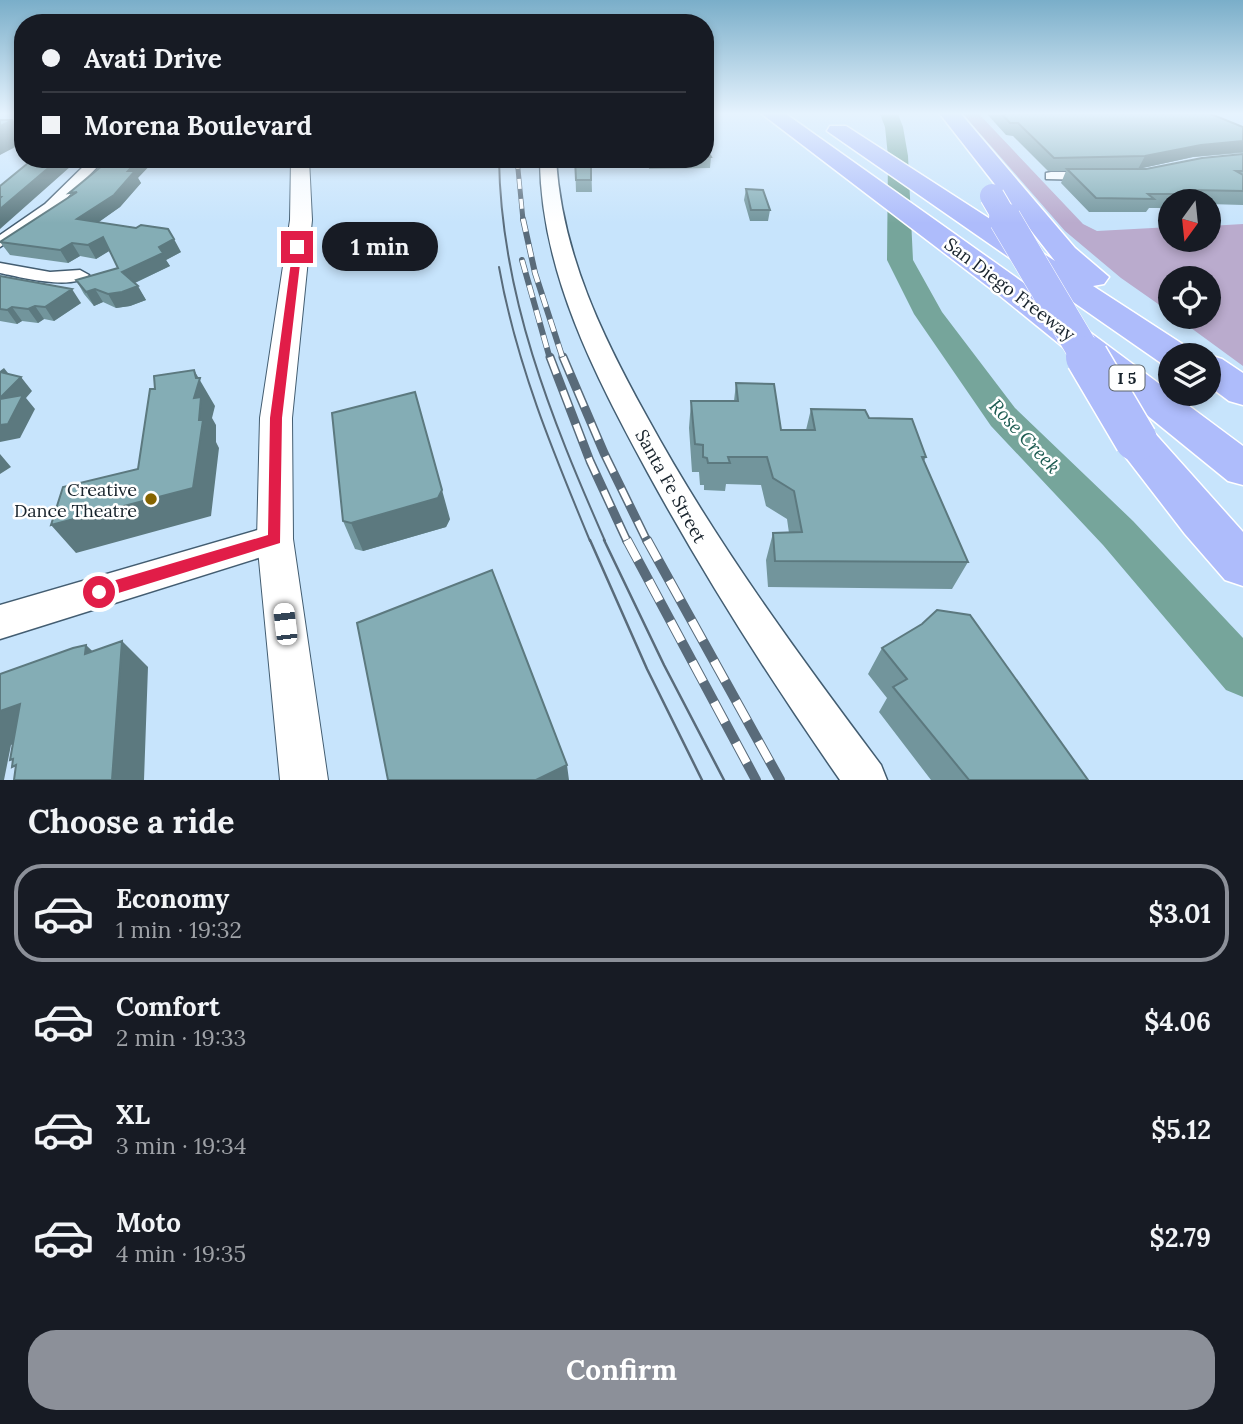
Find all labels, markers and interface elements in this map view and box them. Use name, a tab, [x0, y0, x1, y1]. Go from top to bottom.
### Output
text: Avati Drive	[84, 42, 222, 75]
text: Morena Boulevard	[84, 109, 312, 142]
north arrow	[1158, 189, 1222, 252]
map controls	[1158, 189, 1221, 406]
callout: 1 min	[322, 222, 437, 272]
route end	[281, 231, 313, 263]
text: 1 min	[351, 232, 409, 261]
street label: San Diego Freeway	[940, 232, 1080, 346]
button: locate	[1158, 266, 1221, 329]
button: layers	[1158, 343, 1221, 406]
road number: I 5	[1110, 366, 1144, 390]
water label: Rose Creek	[984, 394, 1066, 478]
street label: Santa Fe Street	[630, 425, 712, 547]
place label: Creative Dance Theatre	[14, 478, 137, 522]
marker: Creative Dance Theatre	[143, 491, 159, 507]
route start	[83, 576, 115, 608]
car	[273, 602, 298, 646]
text: Choose a ride	[28, 801, 235, 842]
icon: car	[32, 882, 95, 945]
text: Economy	[116, 882, 229, 915]
text: $3.01	[1148, 897, 1211, 930]
text: 1 min · 19:32	[116, 915, 242, 944]
icon: car	[32, 990, 95, 1053]
text: Comfort	[116, 990, 220, 1023]
text: $4.06	[1144, 1005, 1211, 1038]
text: 2 min · 19:33	[116, 1023, 246, 1052]
icon: car	[32, 1098, 95, 1161]
text: XL	[116, 1098, 150, 1131]
text: $5.12	[1151, 1113, 1211, 1146]
text: 3 min · 19:34	[116, 1131, 246, 1160]
icon: car	[32, 1206, 95, 1269]
text: Moto	[116, 1206, 181, 1239]
text: $2.79	[1149, 1221, 1211, 1254]
text: 4 min · 19:35	[116, 1239, 246, 1268]
button: Confirm	[28, 1330, 1215, 1410]

